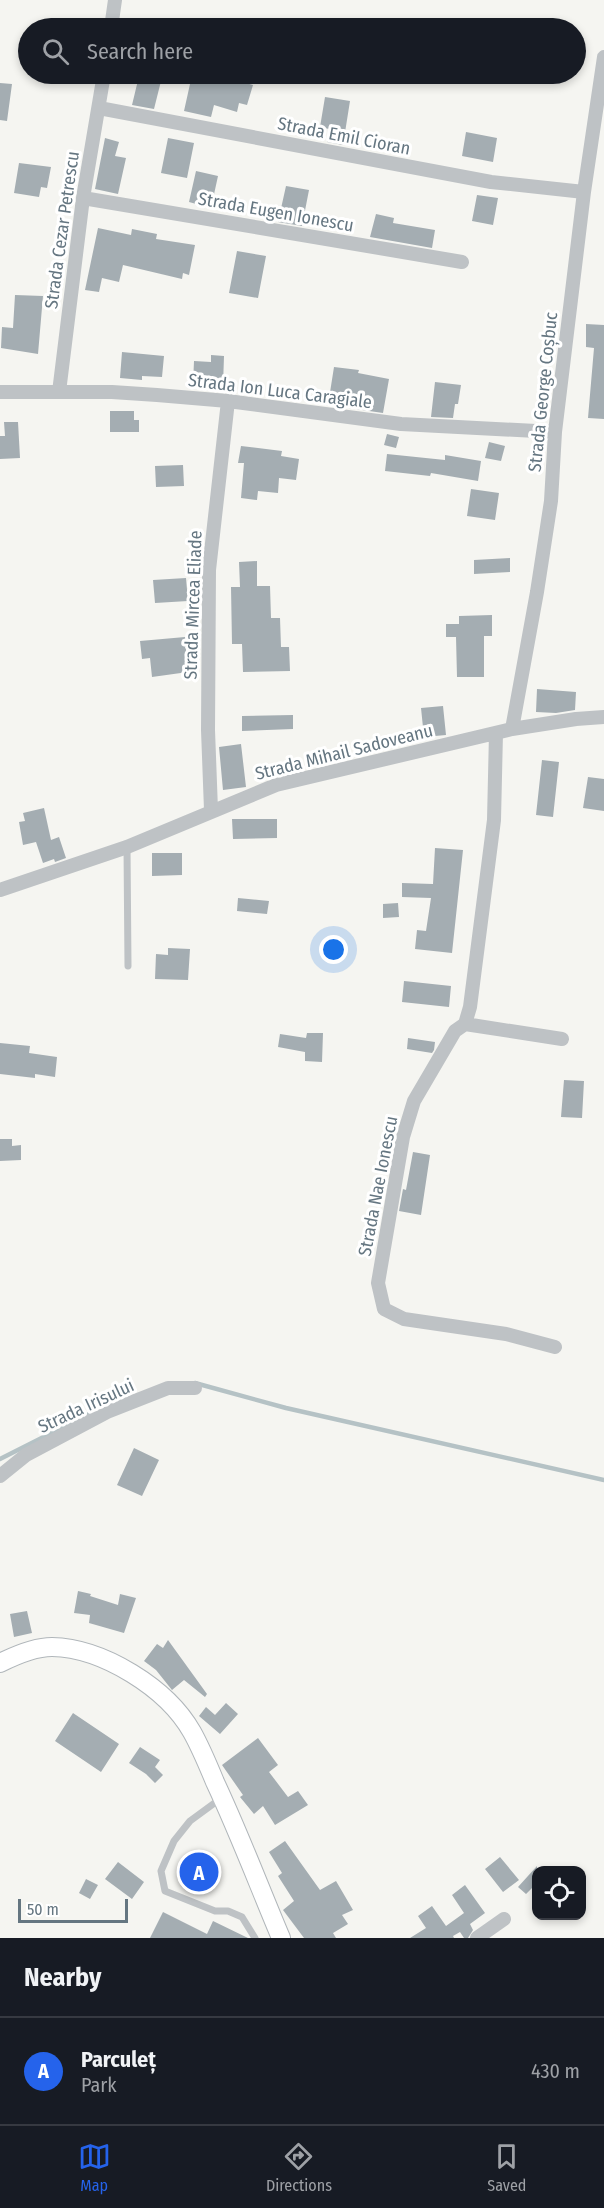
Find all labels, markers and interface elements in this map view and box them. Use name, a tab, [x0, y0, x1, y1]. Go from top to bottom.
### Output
search box	[18, 18, 586, 84]
icon: search	[39, 35, 72, 68]
text: Search here	[87, 38, 193, 65]
street label: Strada Emil Cioran	[276, 112, 412, 160]
street label: Strada Cezar Petrescu	[40, 150, 84, 310]
street label: Strada Eugen Ionescu	[196, 187, 356, 237]
street label: Strada George Coșbuc	[524, 311, 562, 473]
street label: Strada Ion Luca Caragiale	[187, 369, 373, 413]
street label: Strada Mircea Eliade	[179, 530, 207, 680]
street label: Strada Mihail Sadoveanu	[253, 719, 435, 785]
your location	[319, 935, 348, 964]
street label: Strada Nae Ionescu	[354, 1114, 402, 1258]
street label: Strada Irisului	[34, 1374, 138, 1438]
pin: A	[180, 1850, 218, 1894]
map controls	[532, 1866, 586, 1920]
button: locate	[532, 1866, 586, 1920]
scale bar	[18, 1896, 128, 1924]
text: 50 m	[27, 1900, 59, 1919]
text: Nearby	[24, 1962, 101, 1993]
text: Parculeț	[81, 2046, 156, 2073]
text: A	[38, 2059, 49, 2083]
text: 430 m	[531, 2059, 580, 2083]
text: Park	[81, 2073, 117, 2097]
tab: Map	[78, 2140, 111, 2195]
tab: Directions	[266, 2140, 332, 2195]
tab: Saved	[487, 2140, 526, 2195]

